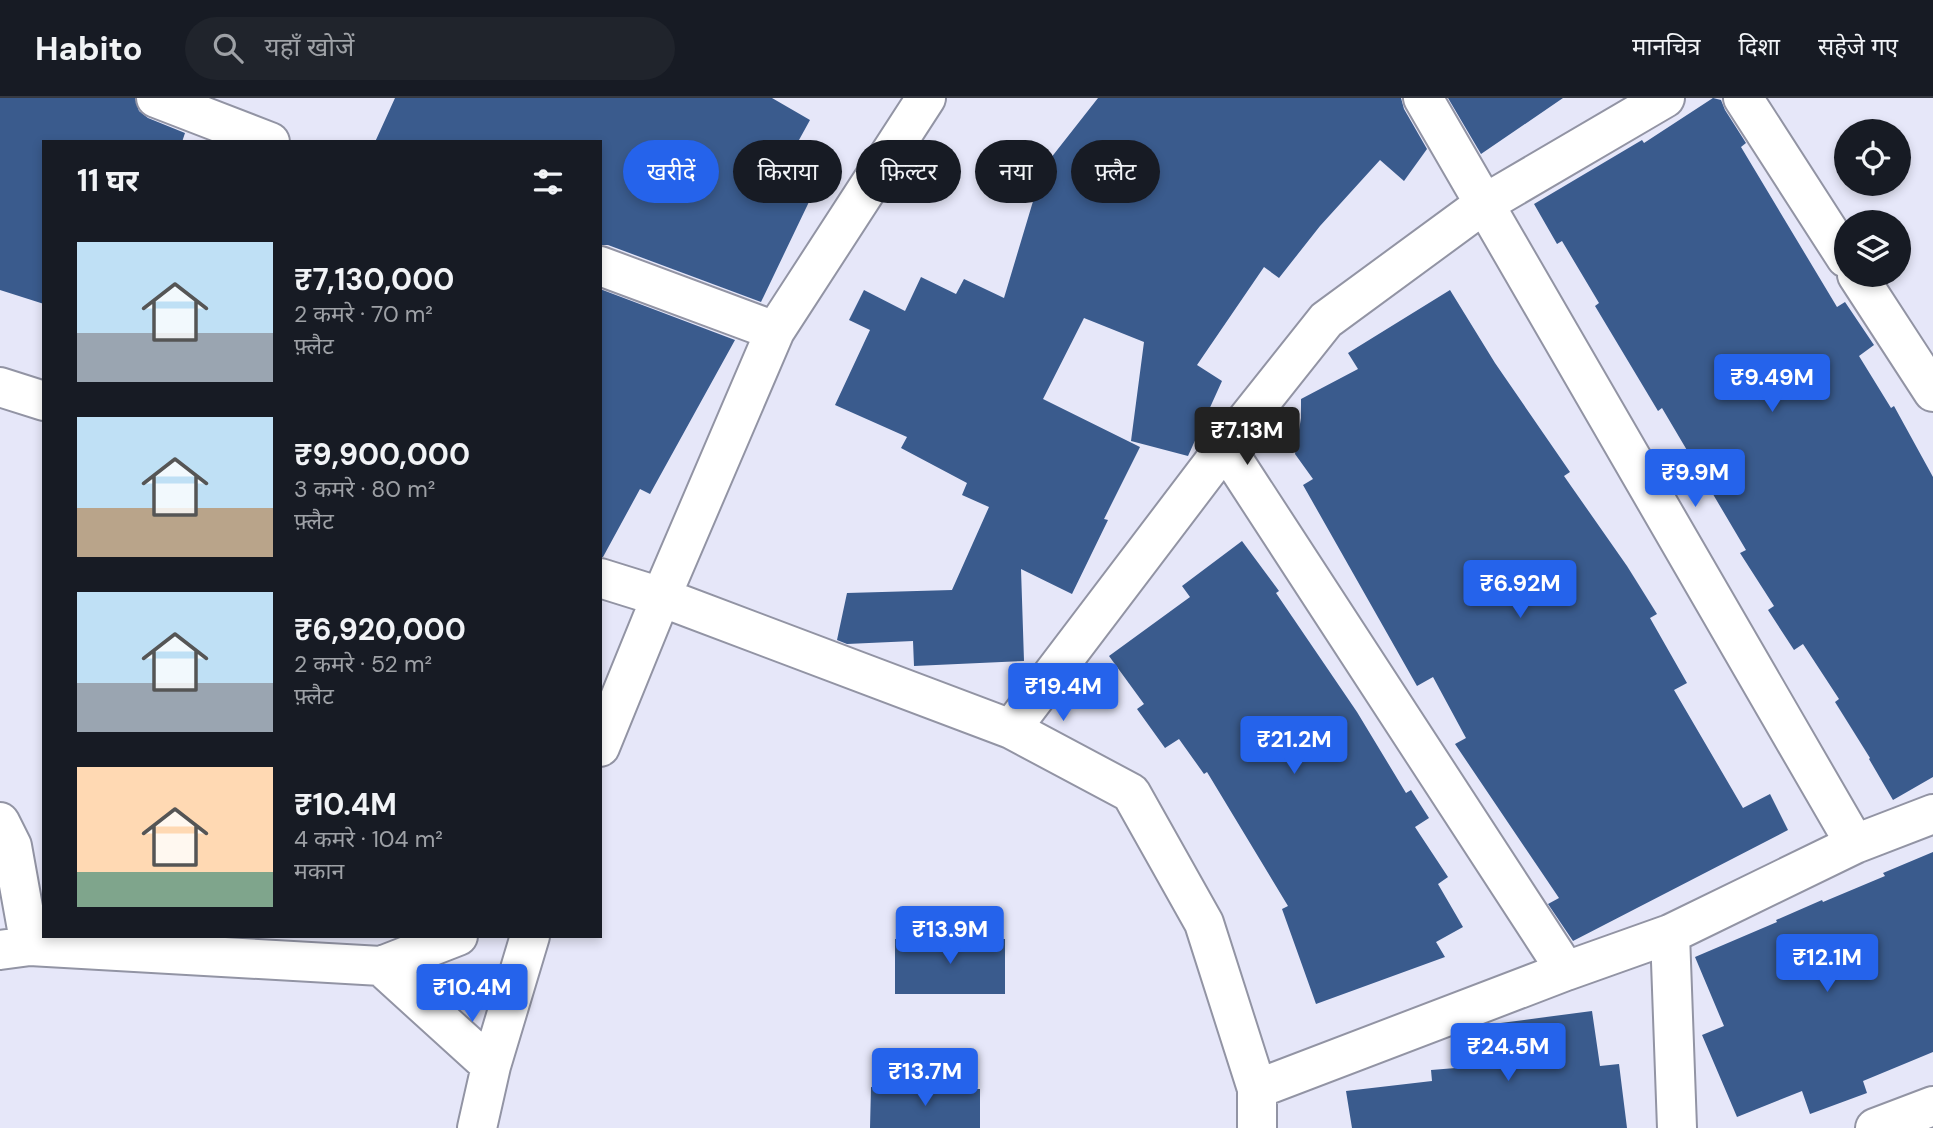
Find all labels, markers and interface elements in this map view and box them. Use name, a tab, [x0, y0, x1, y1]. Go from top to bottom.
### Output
search box	[185, 17, 675, 80]
text: Habito	[35, 27, 143, 70]
icon: search	[209, 29, 247, 67]
text: यहाँ खोजें	[265, 30, 354, 64]
text: मानचित्र	[1632, 31, 1701, 62]
text: दिशा	[1739, 31, 1780, 62]
text: सहेजे गए	[1818, 31, 1898, 62]
map controls	[1834, 119, 1911, 287]
button: locate	[1834, 119, 1911, 196]
chip: खरीदें	[623, 140, 719, 203]
chip: किराया	[733, 140, 842, 203]
chip: फ़िल्टर	[856, 140, 961, 203]
chip: नया	[975, 140, 1057, 203]
chip: फ़्लैट	[1071, 140, 1160, 203]
text: 11 घर	[77, 161, 139, 200]
icon: filters	[529, 163, 567, 201]
button: layers	[1834, 210, 1911, 287]
text: ₹7,130,000	[294, 260, 454, 299]
icon: home	[133, 270, 217, 354]
text: 2 कमरे · 70 m²	[294, 299, 433, 329]
text: फ़्लैट	[294, 331, 334, 361]
pin: ₹9.49M	[1715, 354, 1829, 414]
text: ₹9.49M	[1730, 362, 1814, 392]
pin: ₹7.13M	[1190, 408, 1304, 467]
text: ₹7.13M	[1211, 415, 1283, 445]
text: ₹9,900,000	[294, 435, 470, 474]
icon: home	[133, 445, 217, 529]
pin: ₹9.9M	[1646, 450, 1744, 509]
text: ₹9.9M	[1661, 457, 1729, 487]
text: 3 कमरे · 80 m²	[294, 474, 435, 504]
text: फ़्लैट	[294, 506, 334, 536]
pin: ₹6.92M	[1463, 560, 1577, 620]
text: ₹6.92M	[1479, 568, 1561, 598]
text: ₹6,920,000	[294, 610, 466, 649]
icon: home	[133, 620, 217, 704]
text: 2 कमरे · 52 m²	[294, 649, 432, 679]
pin: ₹19.4M	[1006, 664, 1120, 723]
text: ₹19.4M	[1024, 671, 1102, 701]
text: फ़्लैट	[294, 681, 334, 711]
pin: ₹21.2M	[1237, 716, 1351, 776]
text: ₹21.2M	[1256, 724, 1332, 754]
text: ₹10.4M	[294, 785, 397, 824]
icon: home	[133, 795, 217, 879]
text: 4 कमरे · 104 m²	[294, 824, 443, 854]
text: मकान	[294, 856, 344, 886]
pin: ₹13.9M	[893, 906, 1007, 966]
text: ₹13.9M	[912, 914, 988, 944]
pin: ₹12.1M	[1770, 934, 1884, 994]
text: ₹12.1M	[1792, 942, 1862, 972]
pin: ₹10.4M	[415, 964, 529, 1024]
text: ₹10.4M	[433, 972, 511, 1002]
pin: ₹24.5M	[1451, 1024, 1565, 1083]
text: ₹24.5M	[1467, 1031, 1549, 1061]
pin: ₹13.7M	[868, 1048, 982, 1108]
text: ₹13.7M	[888, 1056, 962, 1086]

